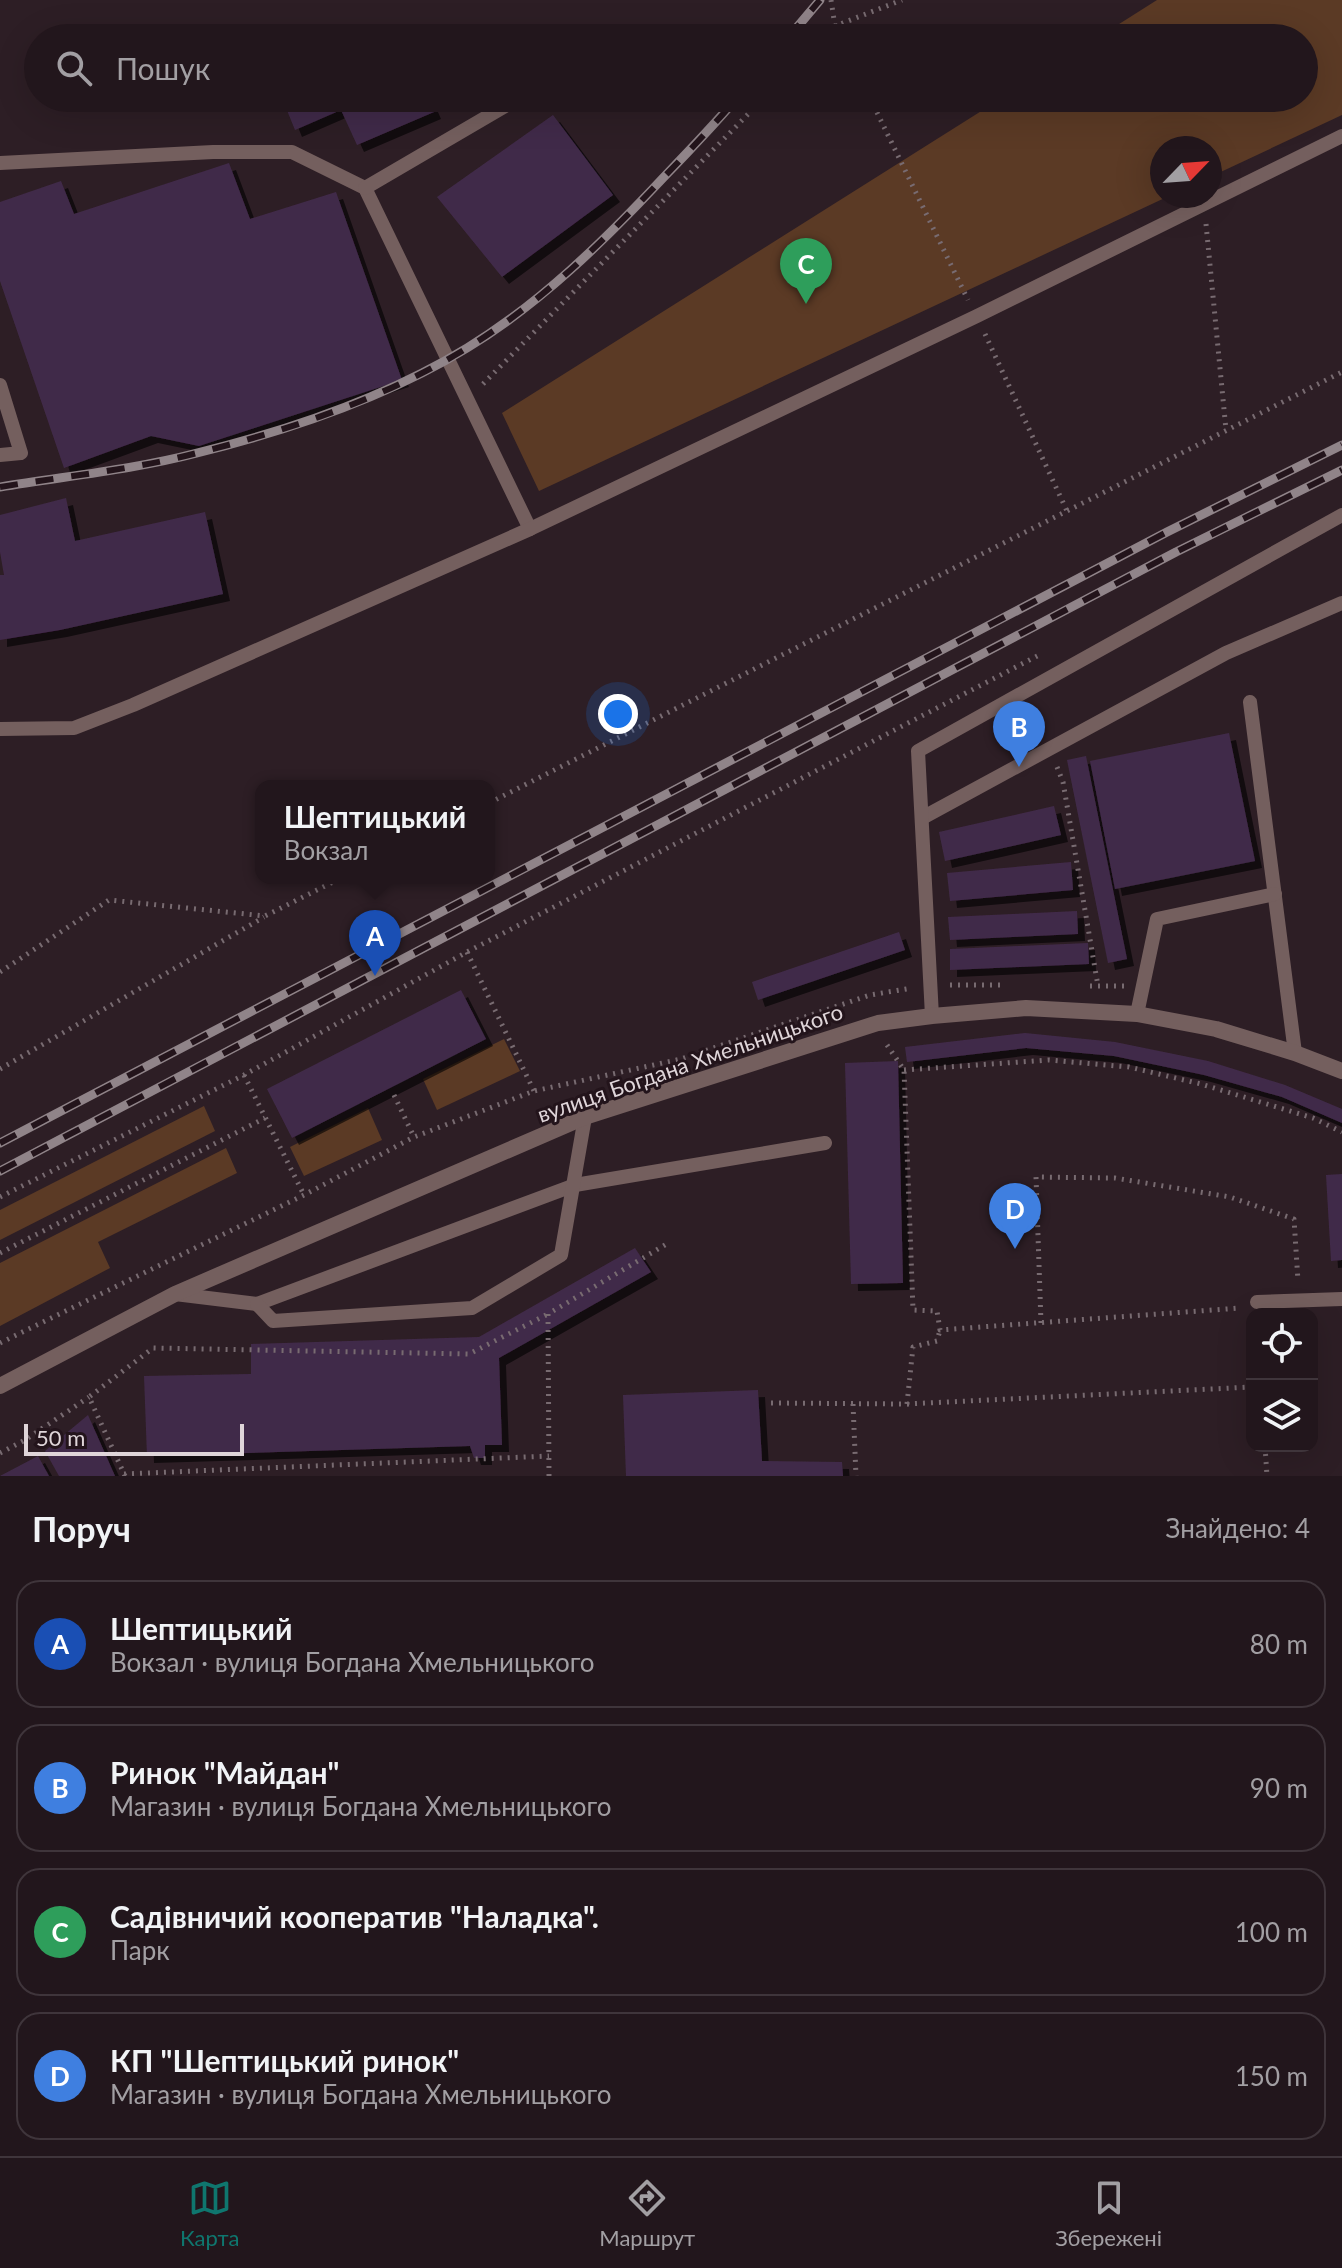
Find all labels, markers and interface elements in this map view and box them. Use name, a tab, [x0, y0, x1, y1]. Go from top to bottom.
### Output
search box	[24, 24, 1318, 112]
icon: search	[52, 46, 96, 90]
text: Пошук	[116, 50, 210, 86]
north arrow	[1150, 136, 1222, 208]
pin: C	[780, 238, 832, 304]
your location	[598, 694, 638, 734]
pin: B	[993, 701, 1045, 767]
popup	[255, 780, 495, 884]
text: Шептицький	[284, 798, 466, 834]
text: Вокзал	[284, 834, 368, 866]
pin: A	[349, 910, 401, 976]
street label: вулиця Богдана Хмельницького	[533, 997, 846, 1128]
pin: D	[989, 1183, 1041, 1249]
map controls	[1246, 1308, 1318, 1452]
button: locate	[1246, 1308, 1318, 1380]
button: layers	[1246, 1380, 1318, 1452]
scale bar	[24, 1420, 244, 1456]
text: 50 m	[36, 1424, 85, 1451]
text: Поруч	[32, 1508, 131, 1549]
text: Знайдено: 4	[1166, 1512, 1310, 1544]
text: Шептицький	[110, 1610, 292, 1646]
text: A	[51, 1628, 69, 1660]
text: 80 m	[1250, 1628, 1308, 1660]
text: Вокзал · вулиця Богдана Хмельницького	[110, 1646, 595, 1678]
text: Ринок "Майдан"	[110, 1754, 339, 1790]
text: B	[51, 1772, 69, 1804]
text: 90 m	[1250, 1772, 1308, 1804]
text: Магазин · вулиця Богдана Хмельницького	[110, 1790, 611, 1822]
text: Садівничий кооператив "Наладка".	[110, 1898, 599, 1934]
text: C	[51, 1916, 69, 1948]
text: 100 m	[1235, 1916, 1308, 1948]
text: Парк	[110, 1934, 170, 1966]
text: КП "Шептицький ринок"	[110, 2042, 459, 2078]
text: D	[50, 2060, 70, 2092]
text: 150 m	[1235, 2060, 1308, 2092]
text: Магазин · вулиця Богдана Хмельницького	[110, 2078, 611, 2110]
tab: Карта	[180, 2176, 239, 2251]
tab: Маршрут	[599, 2176, 695, 2251]
tab: Збережені	[1055, 2176, 1162, 2251]

